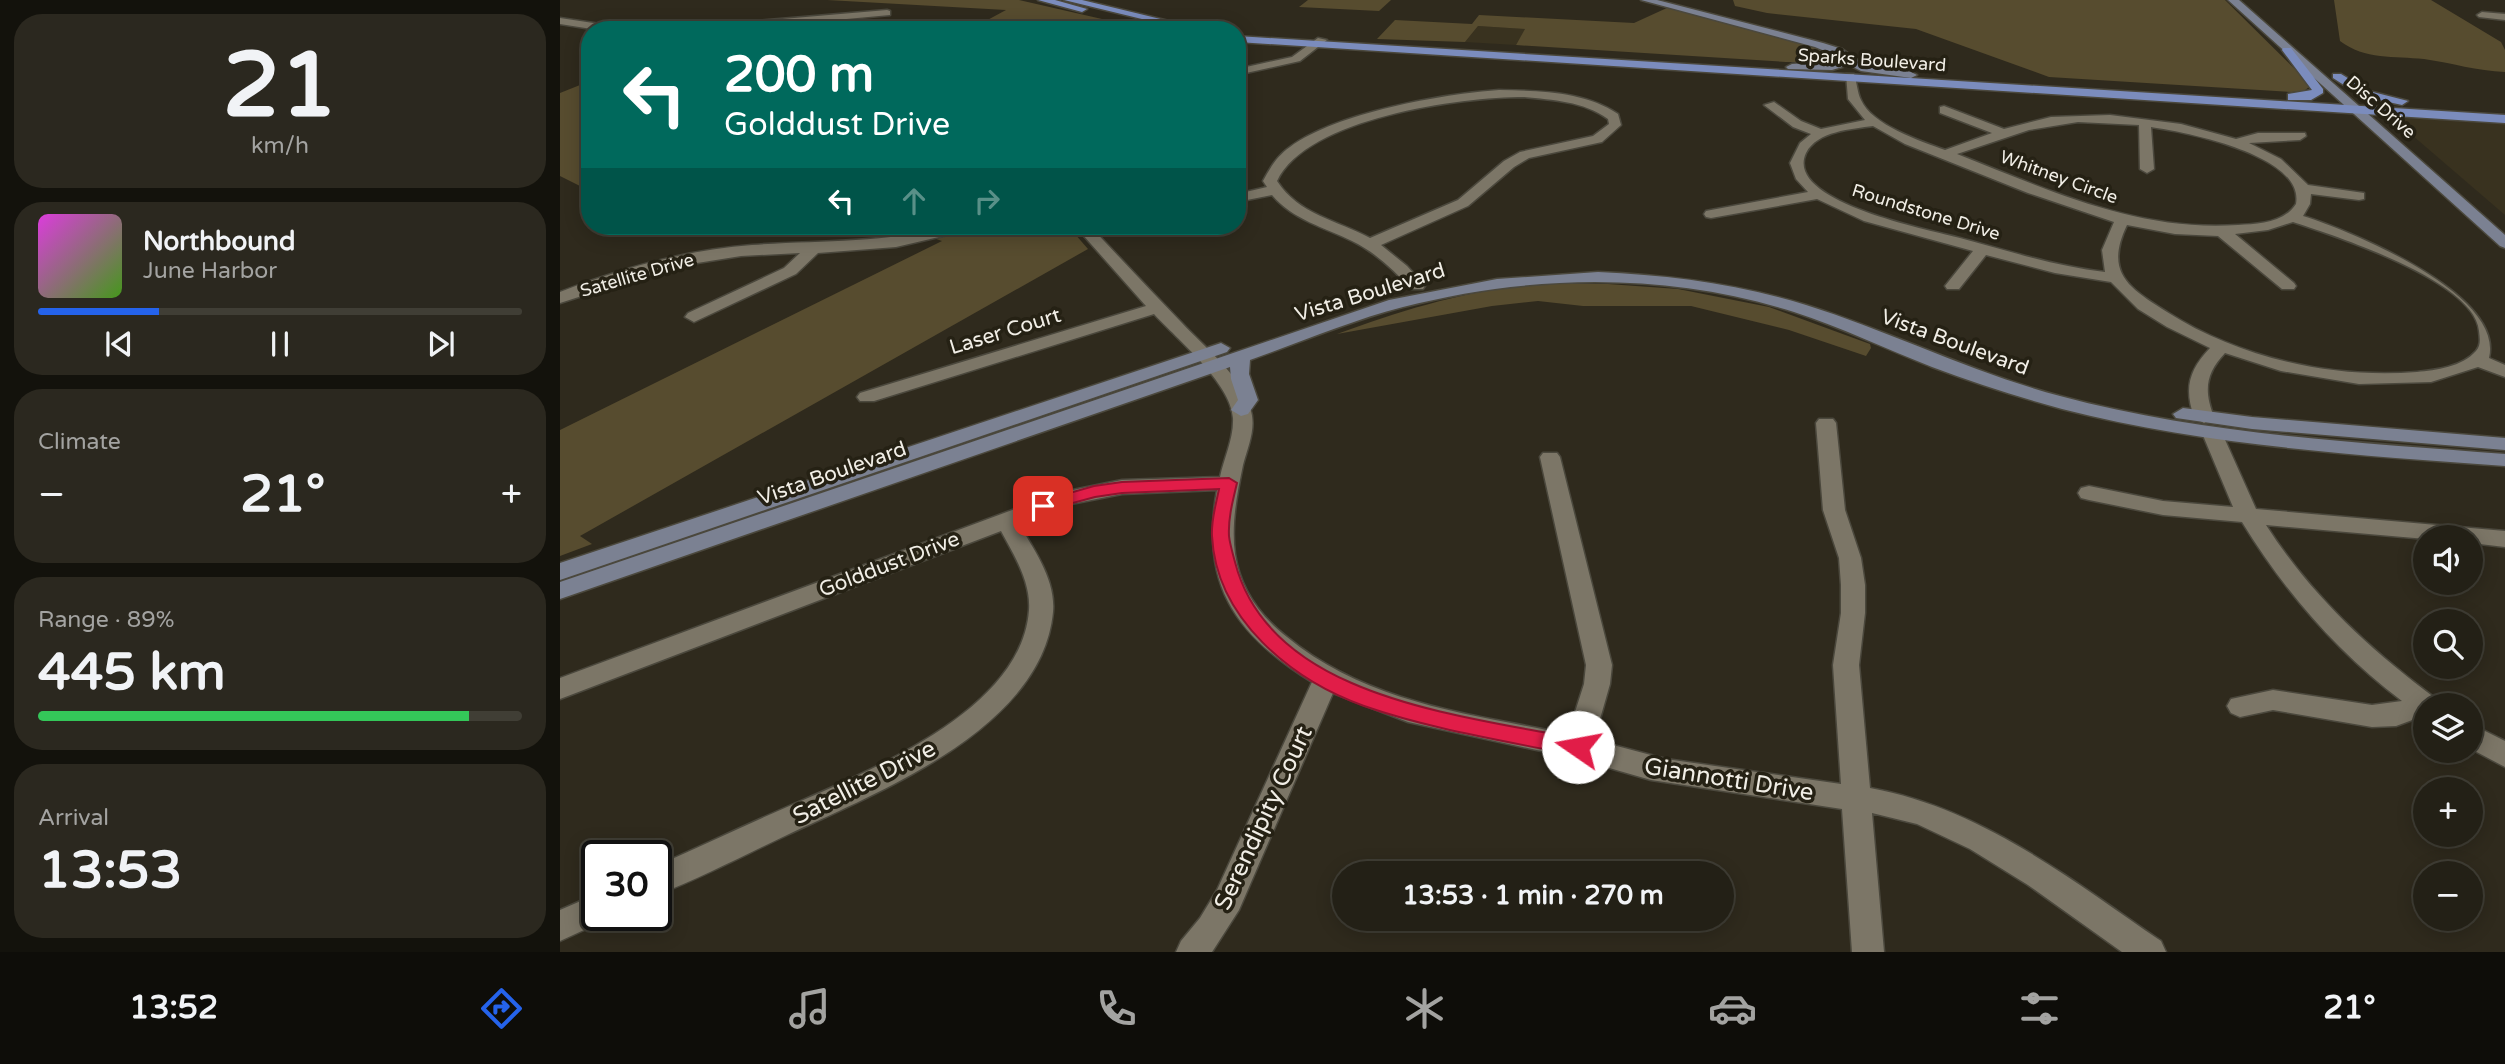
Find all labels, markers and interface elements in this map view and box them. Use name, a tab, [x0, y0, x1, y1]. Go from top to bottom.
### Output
text: 21	[223, 31, 337, 141]
street label: Sparks Boulevard	[1797, 44, 1947, 76]
text: 200 m	[724, 46, 874, 105]
icon: left	[609, 49, 700, 140]
street label: Disc Drive	[2342, 71, 2420, 143]
text: Golddust Drive	[724, 106, 950, 144]
text: km/h	[251, 132, 309, 160]
street label: Whitney Circle	[1997, 145, 2121, 209]
street label: Roundstone Drive	[1849, 179, 2003, 245]
icon: left	[822, 182, 860, 220]
icon: ahead	[895, 182, 933, 220]
icon: right	[968, 182, 1006, 220]
text: Northbound	[143, 226, 295, 257]
street label: Satellite Drive	[578, 248, 696, 302]
text: June Harbor	[143, 257, 277, 285]
street label: Vista Boulevard	[1292, 258, 1448, 327]
street label: Laser Court	[946, 303, 1064, 360]
street label: Vista Boulevard	[1877, 304, 2032, 381]
icon: previous	[100, 325, 138, 363]
icon: pause	[261, 325, 299, 363]
icon: next	[422, 325, 460, 363]
text: Climate	[38, 428, 121, 456]
street label: Vista Boulevard	[754, 436, 910, 511]
text: 21°	[240, 463, 325, 526]
text: −	[38, 472, 65, 518]
text: +	[501, 472, 522, 518]
pin	[1013, 476, 1073, 536]
icon: arrive	[1024, 487, 1062, 525]
map controls	[2413, 525, 2483, 931]
button: sound	[2413, 525, 2483, 595]
street label: Golddust Drive	[815, 526, 963, 603]
text: Range · 89%	[38, 606, 174, 634]
button: search	[2413, 609, 2483, 679]
text: 445 km	[38, 641, 226, 704]
button: layers	[2413, 693, 2483, 763]
position arrow	[1541, 710, 1615, 784]
street label: Serendipity Court	[1208, 722, 1319, 915]
street label: Satellite Drive	[788, 734, 941, 831]
street label: Giannotti Drive	[1642, 752, 1816, 807]
button: +	[2413, 777, 2483, 847]
text: Arrival	[38, 804, 109, 832]
text: 13:53	[38, 839, 182, 902]
speed limit sign: 30	[581, 840, 672, 931]
button: −	[2413, 861, 2483, 931]
text: 13:53 · 1 min · 270 m	[1402, 880, 1664, 911]
icon: directions	[477, 984, 526, 1033]
icon: music	[785, 984, 834, 1033]
icon: phone	[1092, 984, 1141, 1033]
icon: climate	[1400, 984, 1449, 1033]
icon: car	[1708, 984, 1757, 1033]
icon: filters	[2015, 984, 2064, 1033]
text: 13:52	[129, 989, 218, 1027]
text: 21°	[2323, 989, 2376, 1027]

